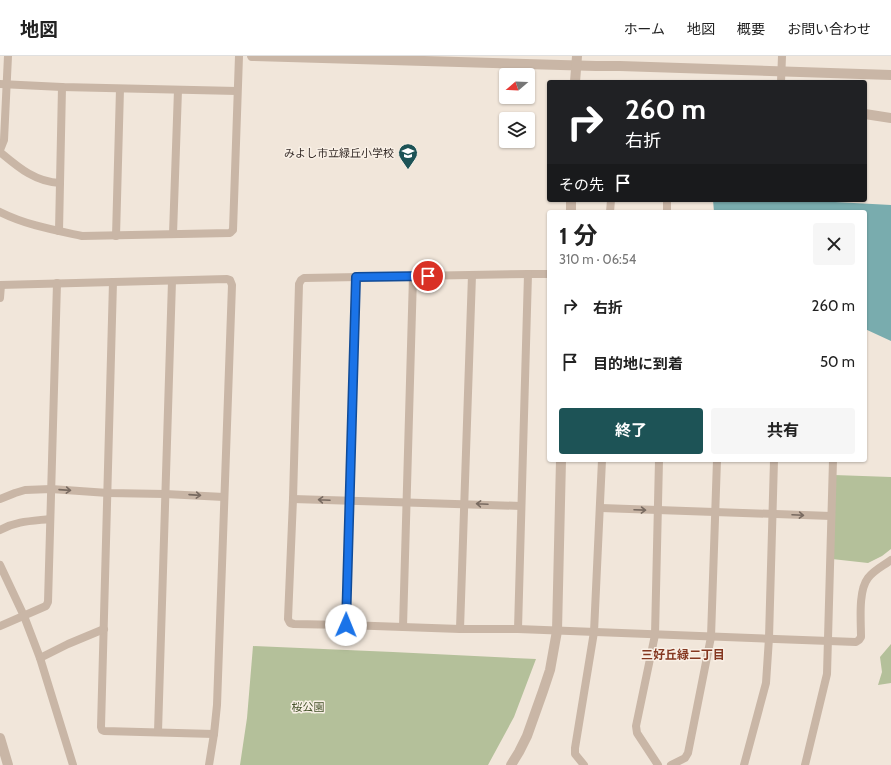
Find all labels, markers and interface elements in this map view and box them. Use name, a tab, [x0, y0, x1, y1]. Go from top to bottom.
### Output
text: 地図	[20, 18, 58, 41]
text: ホーム	[623, 20, 665, 38]
text: 地図	[687, 20, 715, 38]
text: 概要	[737, 20, 765, 38]
text: お問い合わせ	[787, 20, 871, 38]
north arrow	[499, 68, 535, 104]
map controls	[499, 68, 535, 148]
text: 260 m	[625, 92, 706, 126]
icon: right	[559, 96, 611, 148]
button: layers	[499, 112, 535, 148]
text: 右折	[625, 130, 661, 152]
school or university icon: みよし市立緑丘小学校	[397, 142, 419, 170]
place label: みよし市立緑丘小学校	[284, 146, 394, 160]
icon: arrive	[612, 172, 634, 194]
text: その先	[559, 176, 604, 194]
text: 1 分	[559, 221, 597, 250]
button: close	[813, 223, 855, 265]
text: 310 m · 06:54	[559, 251, 636, 267]
pin	[411, 259, 445, 293]
icon: arrive	[417, 265, 439, 287]
icon: right	[559, 295, 581, 317]
text: 260 m	[812, 297, 855, 315]
text: 右折	[593, 299, 623, 317]
icon: arrive	[559, 351, 581, 373]
text: 50 m	[820, 353, 855, 371]
text: 目的地に到着	[593, 355, 683, 373]
button: 終了	[559, 408, 703, 454]
button: 共有	[711, 408, 855, 454]
one-way arrow	[58, 487, 71, 494]
one-way arrow	[188, 492, 201, 499]
one-way arrow	[318, 496, 331, 504]
one-way arrow	[476, 501, 489, 508]
one-way arrow	[633, 506, 646, 514]
one-way arrow	[791, 511, 804, 518]
position arrow	[325, 604, 367, 646]
district label: 三好丘緑二丁目	[641, 647, 725, 662]
park label: 桜公園	[292, 700, 325, 714]

